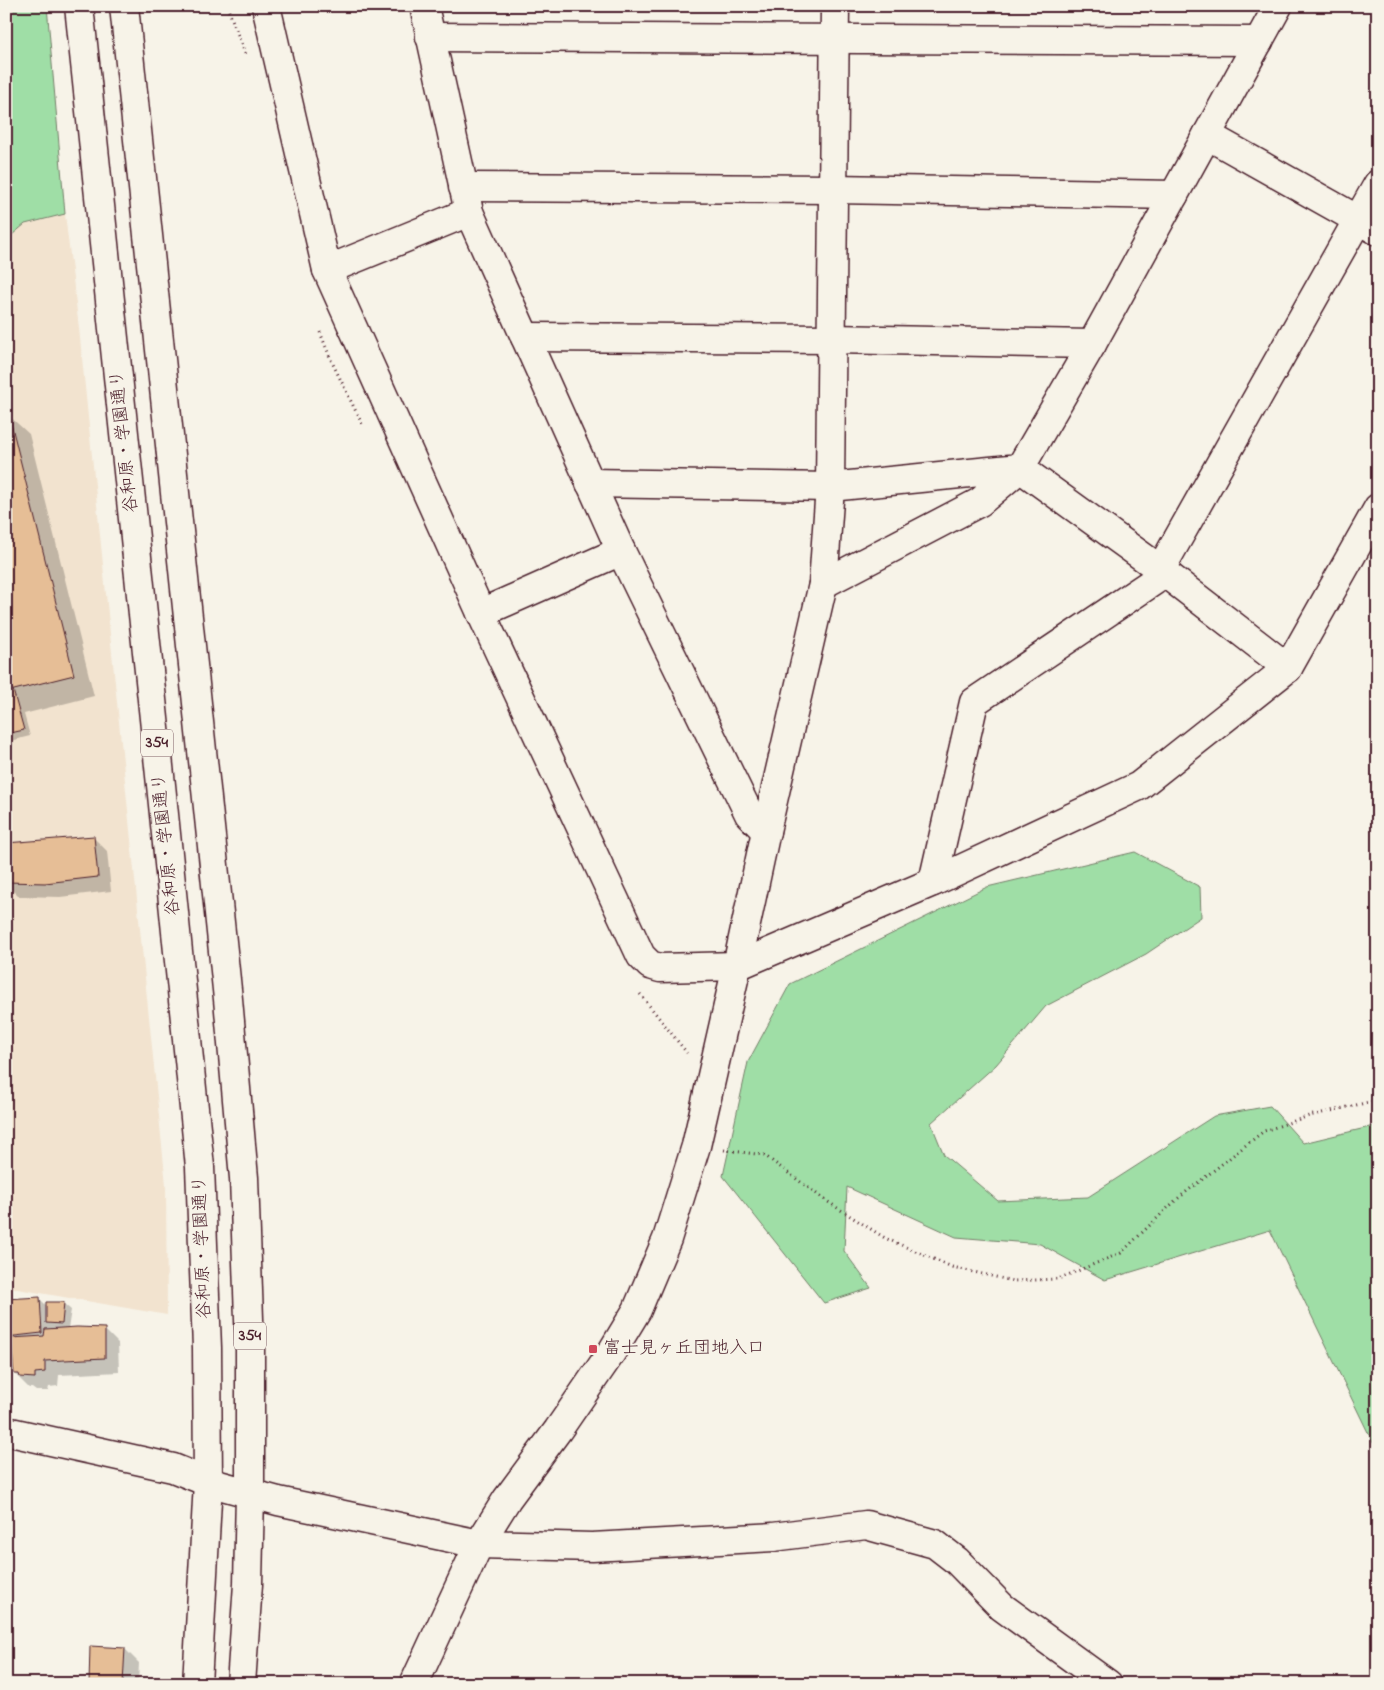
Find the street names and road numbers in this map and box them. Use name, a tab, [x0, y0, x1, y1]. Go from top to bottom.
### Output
street label: 谷和原・学園通り	[105, 368, 145, 514]
road number: 354	[141, 730, 173, 756]
street label: 谷和原・学園通り	[147, 771, 187, 917]
street label: 谷和原・学園通り	[187, 1175, 219, 1319]
road number: 354	[234, 1322, 266, 1350]

